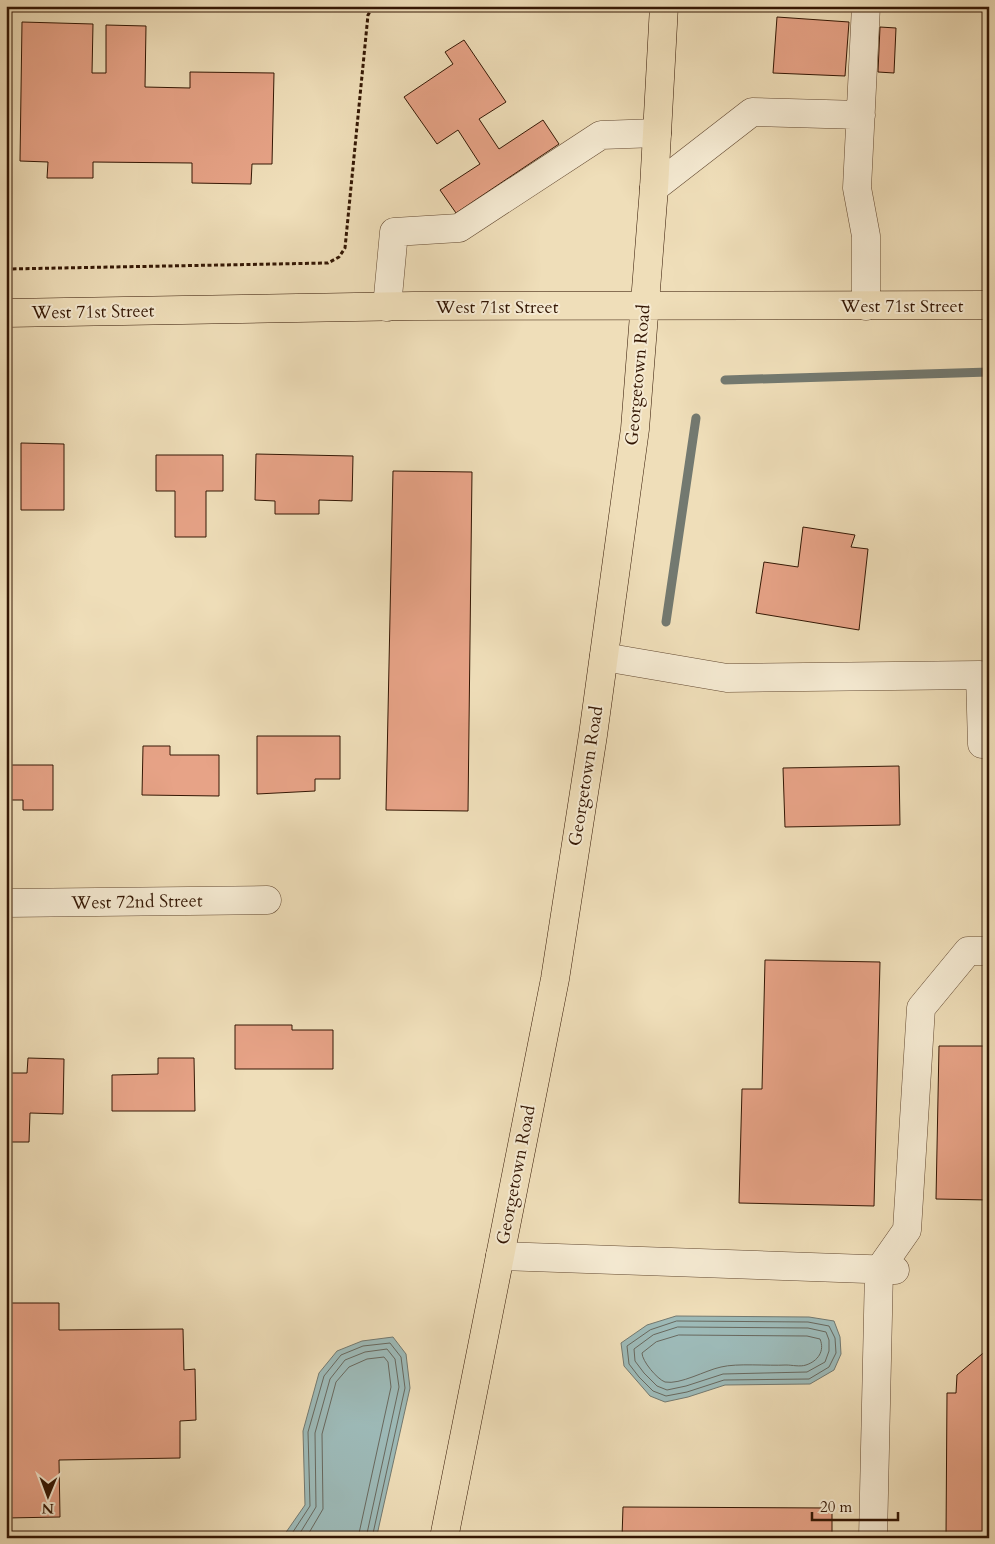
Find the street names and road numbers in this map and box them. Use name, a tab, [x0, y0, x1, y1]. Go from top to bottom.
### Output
street label: West 71st Street	[840, 294, 964, 319]
street label: West 71st Street	[435, 295, 559, 320]
street label: West 71st Street	[30, 298, 155, 326]
street label: Georgetown Road	[619, 303, 657, 447]
street label: Georgetown Road	[563, 704, 609, 848]
street label: West 72nd Street	[70, 888, 203, 916]
street label: Georgetown Road	[490, 1103, 542, 1247]

